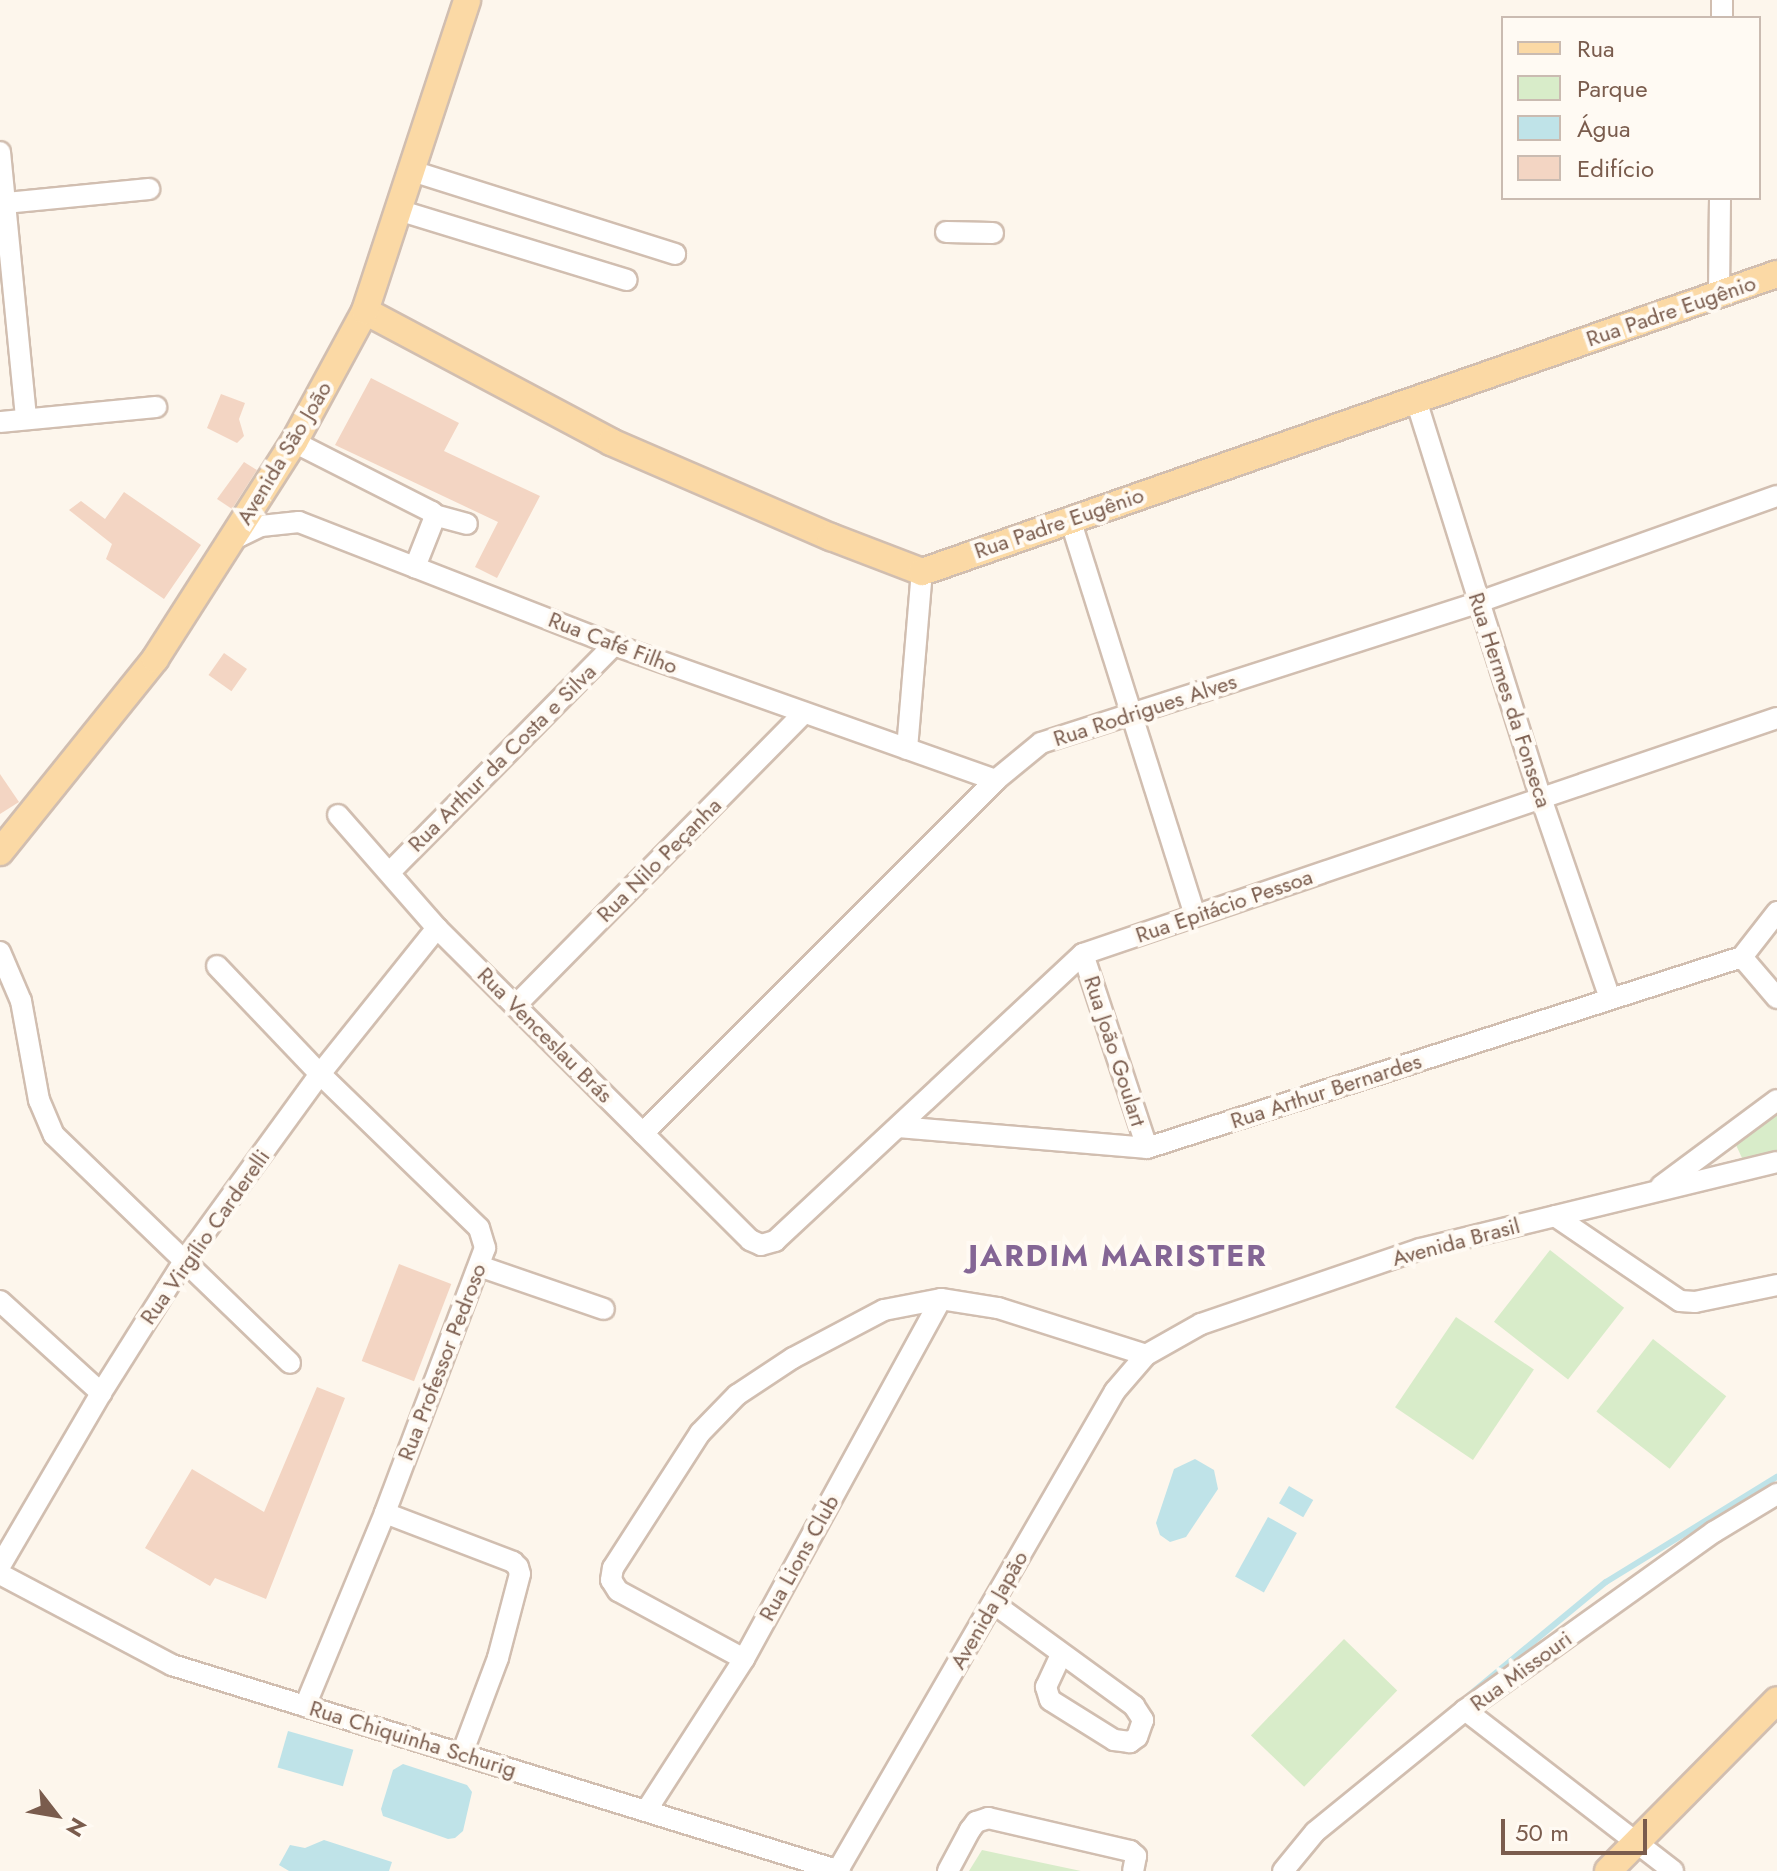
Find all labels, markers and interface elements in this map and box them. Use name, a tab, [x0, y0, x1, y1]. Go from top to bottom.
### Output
legend	[1501, 16, 1761, 200]
text: Rua	[1577, 31, 1615, 66]
text: Parque	[1577, 71, 1648, 106]
text: Água	[1577, 111, 1631, 146]
text: Edifício	[1577, 151, 1654, 186]
street label: Rua Padre Eugênio	[1583, 270, 1759, 352]
street label: Avenida São João	[231, 377, 337, 529]
street label: Rua Padre Eugênio	[971, 482, 1147, 564]
street label: Rua Hermes da Fonseca	[1463, 589, 1557, 811]
street label: Rua Café Filho	[545, 606, 681, 680]
street label: Rua Arthur da Costa e Silva	[403, 659, 601, 857]
street label: Rua Rodrigues Alves	[1050, 668, 1240, 752]
street label: Rua Nilo Peçanha	[591, 792, 727, 928]
street label: Rua Epitácio Pessoa	[1132, 863, 1316, 949]
street label: Rua Venceslau Brás	[472, 962, 618, 1108]
street label: Rua João Goulart	[1078, 972, 1152, 1130]
street label: Rua Arthur Bernardes	[1227, 1048, 1425, 1134]
street label: Rua Virgílio Carderelli	[135, 1144, 275, 1330]
street label: Avenida Brasil	[1389, 1212, 1523, 1272]
district label: JARDIM MARISTER	[968, 1238, 1268, 1274]
street label: Rua Professor Pedroso	[392, 1260, 492, 1464]
street label: Rua Lions Club	[754, 1490, 844, 1626]
street label: Avenida Japão	[945, 1546, 1033, 1674]
street label: Rua Missouri	[1465, 1625, 1577, 1717]
street label: Rua Chiquinha Schurig	[306, 1695, 520, 1783]
north arrow	[16, 1775, 96, 1855]
scale bar	[1505, 1803, 1651, 1853]
text: N	[58, 1812, 95, 1843]
text: 50 m	[1515, 1815, 1569, 1850]

